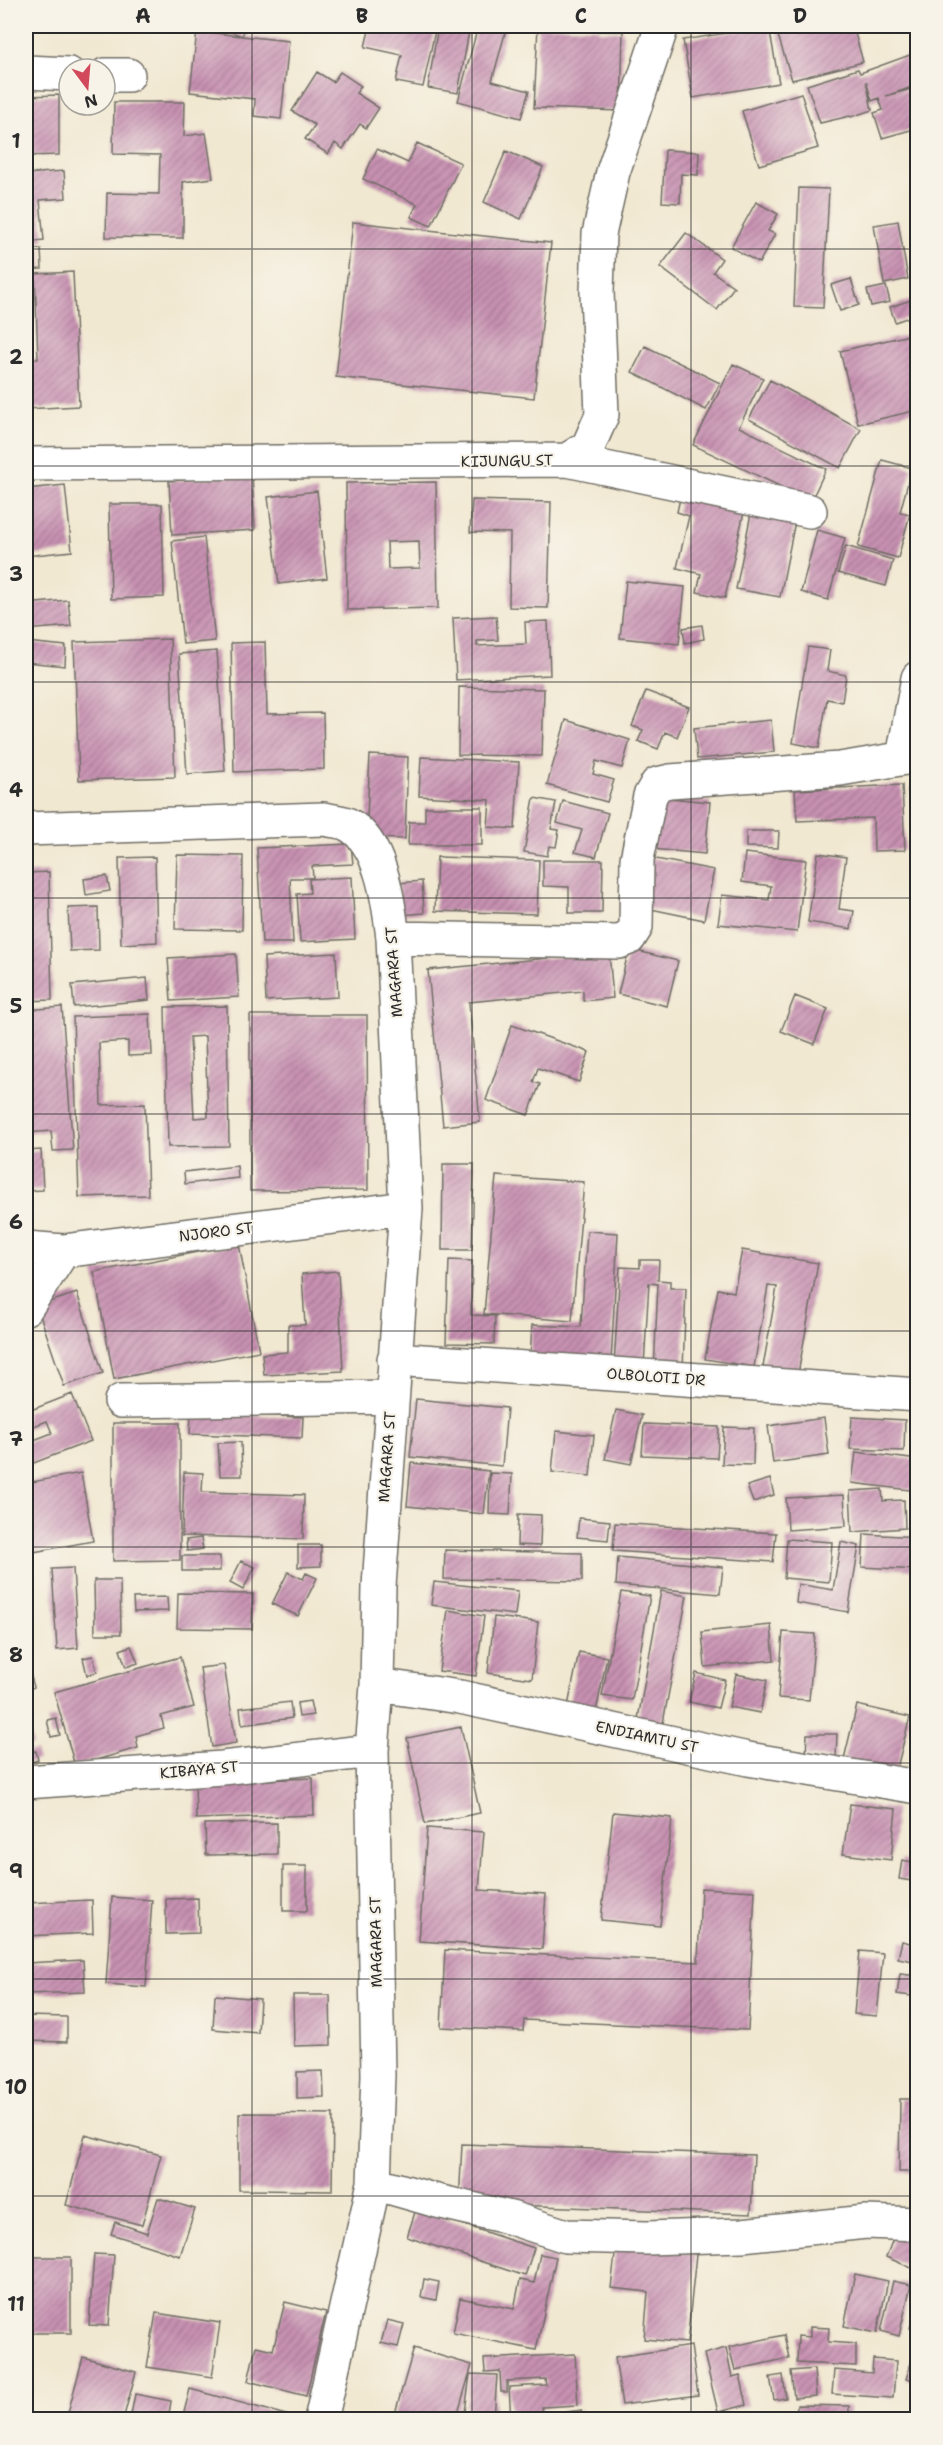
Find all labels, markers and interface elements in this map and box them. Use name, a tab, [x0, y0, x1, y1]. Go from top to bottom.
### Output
text: A	[135, 3, 151, 29]
text: B	[356, 3, 368, 29]
text: C	[575, 3, 587, 29]
text: D	[793, 3, 807, 29]
north arrow	[57, 57, 117, 117]
text: N	[82, 89, 100, 113]
text: 1	[11, 128, 21, 154]
text: 2	[9, 344, 23, 370]
street label: KIJUNGU ST	[461, 450, 553, 472]
text: 3	[9, 561, 23, 587]
text: 4	[9, 777, 23, 803]
street label: MAGARA ST	[381, 926, 407, 1018]
text: 5	[10, 993, 22, 1019]
text: 6	[9, 1209, 23, 1235]
street label: NJORO ST	[178, 1218, 254, 1246]
street label: OLBOLOTI DR	[606, 1364, 706, 1390]
street label: MAGARA ST	[374, 1411, 400, 1503]
text: 7	[9, 1426, 23, 1452]
text: 8	[9, 1642, 23, 1668]
street label: ENDIAMTU ST	[594, 1716, 700, 1758]
street label: KIBAYA ST	[159, 1757, 239, 1783]
text: 9	[9, 1858, 23, 1884]
street label: MAGARA ST	[365, 1896, 387, 1988]
text: 10	[5, 2074, 27, 2100]
text: 11	[7, 2291, 25, 2317]

